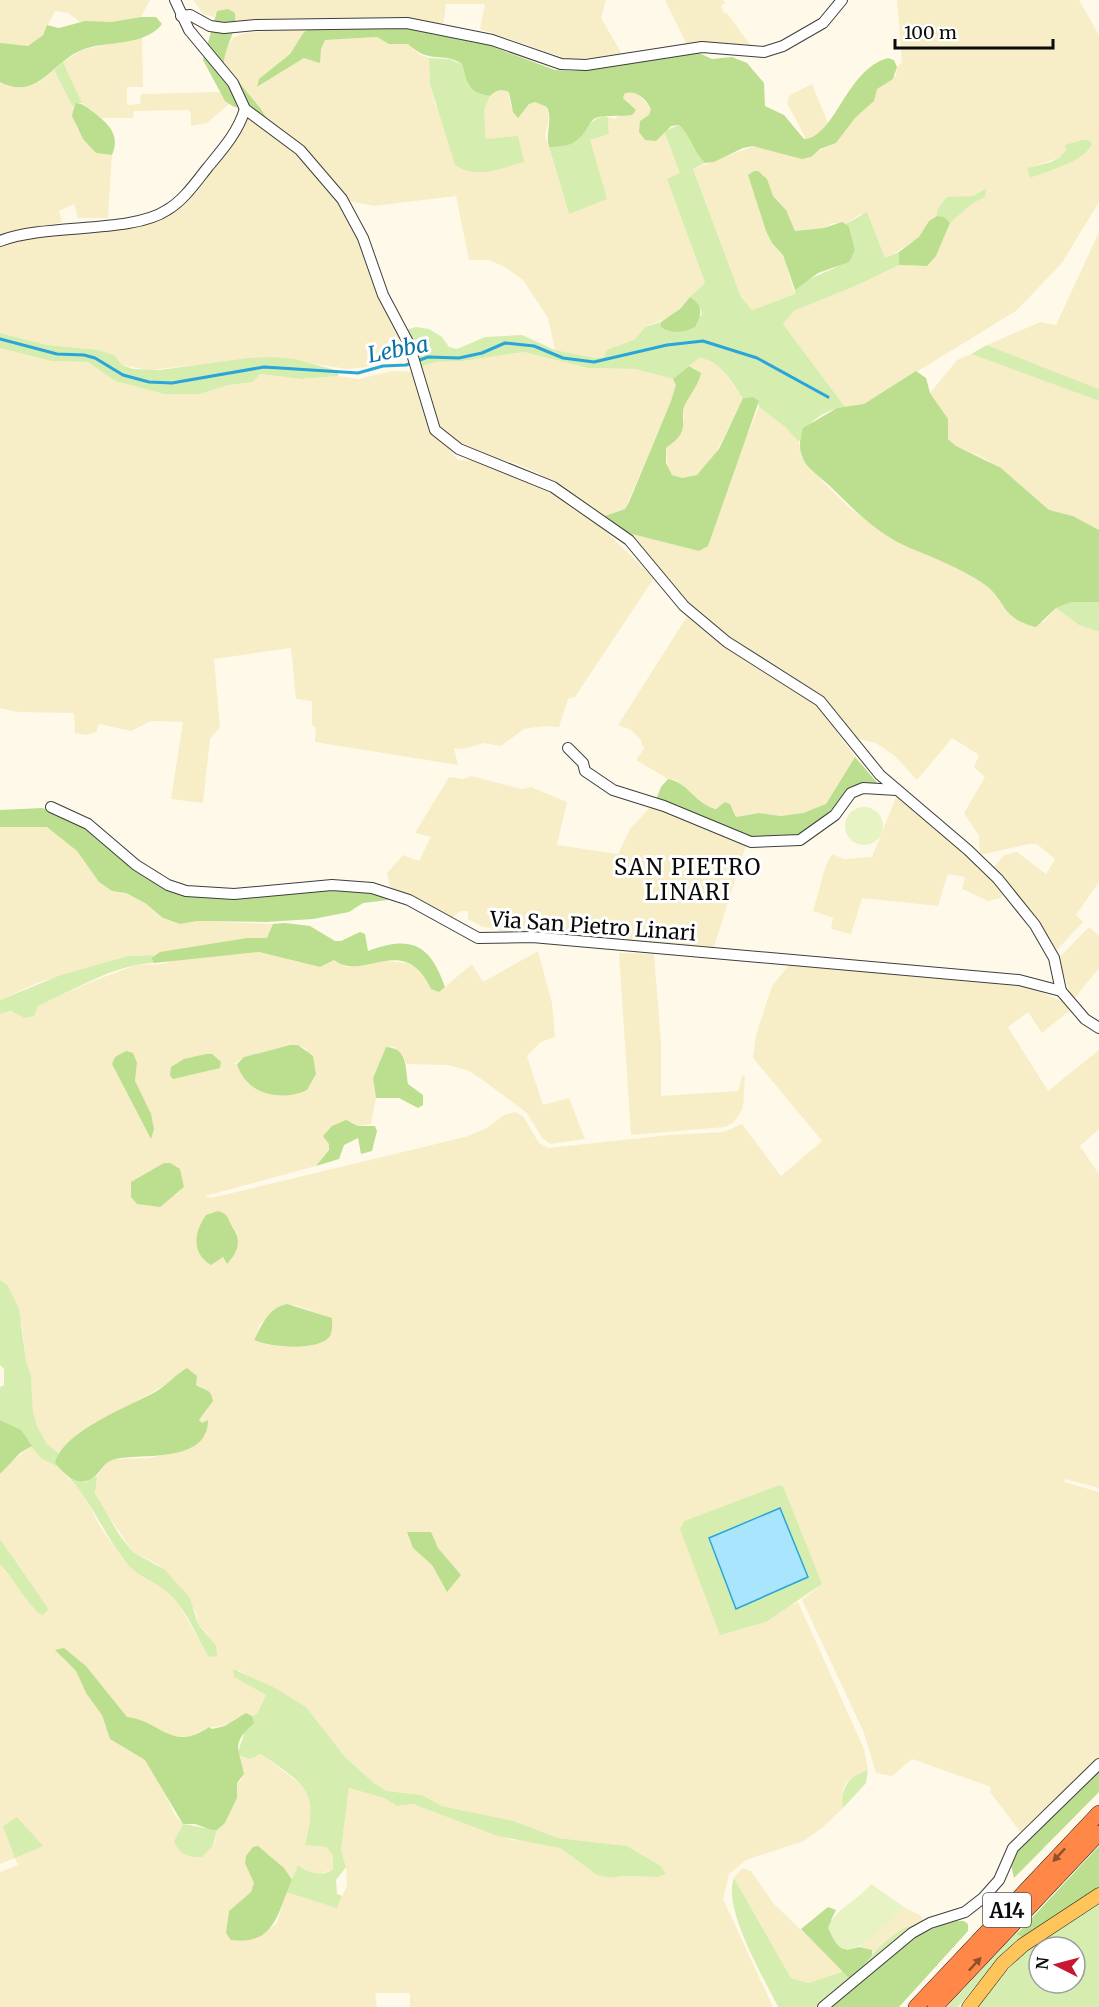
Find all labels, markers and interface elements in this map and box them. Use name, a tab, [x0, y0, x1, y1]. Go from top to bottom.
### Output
scale bar	[895, 12, 1052, 50]
text: 100 m	[904, 21, 957, 44]
water label: Lebba	[365, 329, 431, 369]
district label: SAN PIETRO LINARI	[614, 853, 762, 906]
street label: Via San Pietro Linari	[488, 905, 697, 947]
one-way arrow	[1053, 1847, 1066, 1862]
road number: A14	[983, 1893, 1031, 1927]
north arrow	[1027, 1935, 1087, 1995]
text: N	[1031, 1956, 1053, 1971]
one-way arrow	[968, 1958, 982, 1972]

